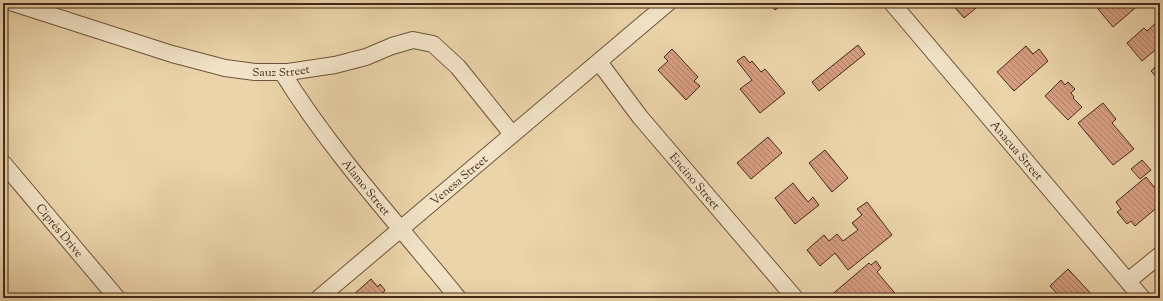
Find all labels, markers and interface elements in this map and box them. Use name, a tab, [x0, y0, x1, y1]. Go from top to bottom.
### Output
street label: Sauz Street	[252, 61, 311, 82]
street label: Anacua Street	[985, 117, 1047, 185]
street label: Encino Street	[664, 149, 724, 214]
street label: Venesa Street	[427, 151, 492, 210]
street label: Alamo Street	[337, 156, 394, 220]
street label: Ciprés Drive	[31, 200, 87, 262]

